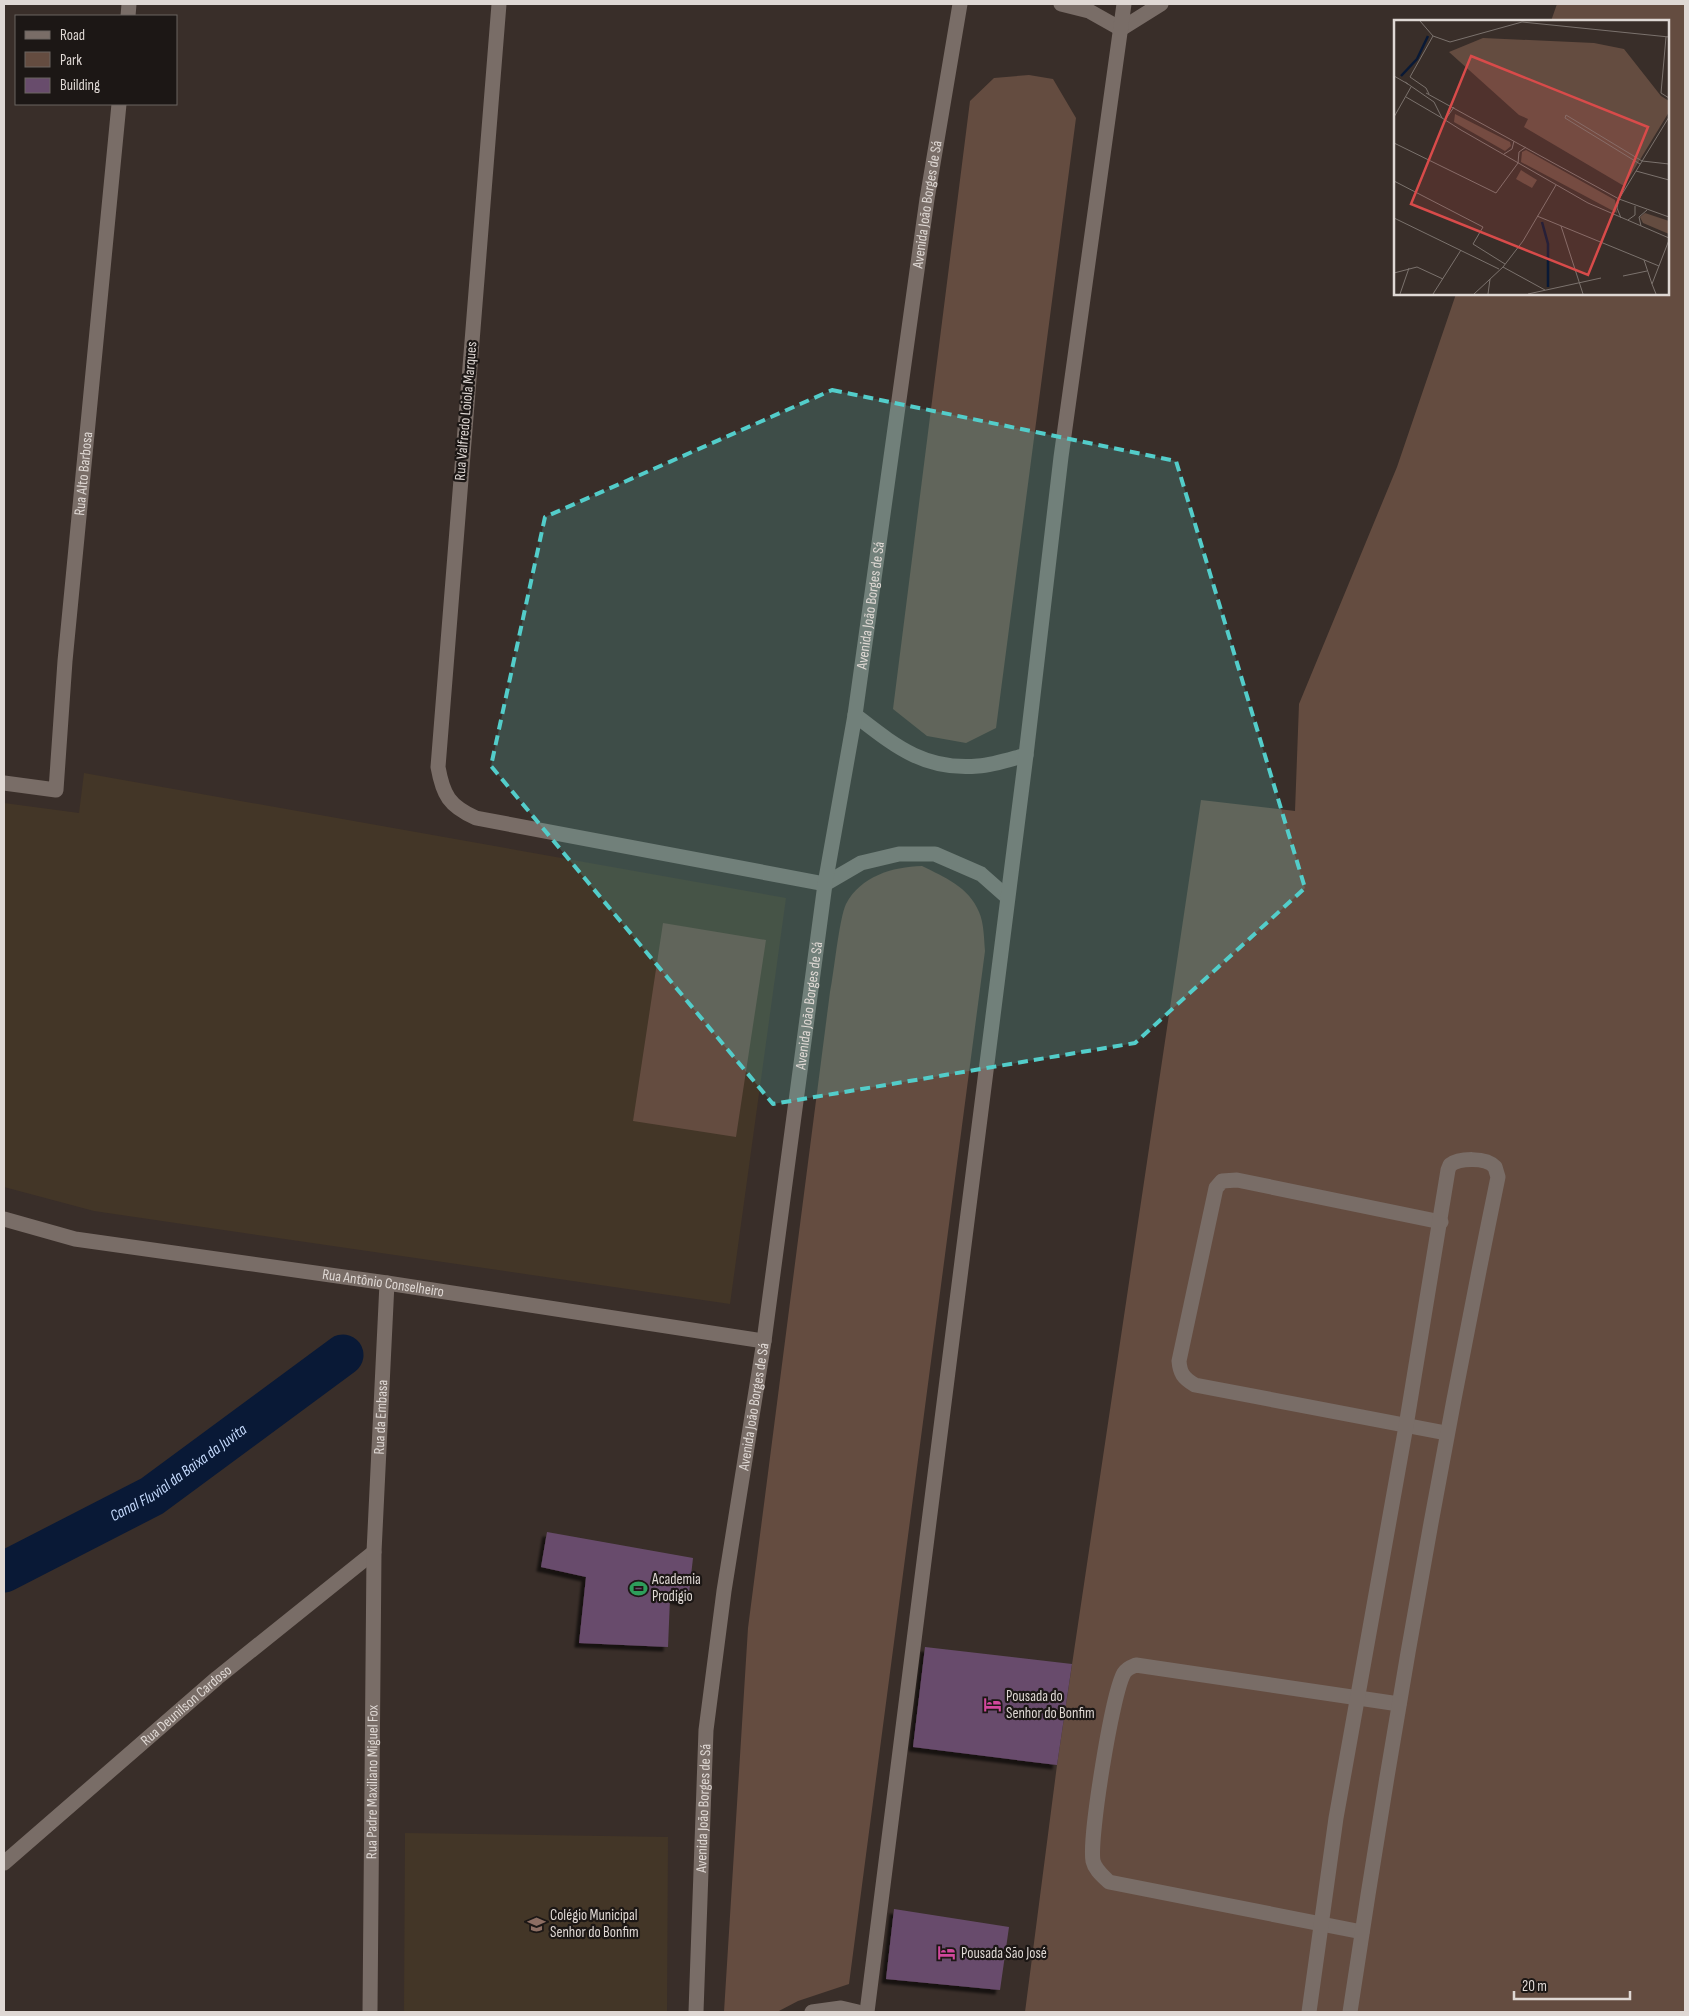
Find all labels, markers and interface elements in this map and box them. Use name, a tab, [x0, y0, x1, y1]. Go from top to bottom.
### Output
legend	[15, 15, 178, 105]
inset map	[1394, 20, 1669, 295]
text: Road	[60, 26, 85, 45]
text: Park	[60, 51, 82, 70]
text: Building	[60, 76, 100, 95]
street label: Avenida João Borges de Sá	[908, 139, 946, 270]
street label: Rua Valfredo Loiola Marques	[450, 341, 482, 481]
street label: Rua Alto Barbosa	[70, 431, 97, 517]
street label: Avenida João Borges de Sá	[852, 540, 889, 671]
street label: Avenida João Borges de Sá	[791, 940, 827, 1072]
street label: Rua Antônio Conselheiro	[321, 1264, 445, 1301]
street label: Avenida João Borges de Sá	[734, 1341, 773, 1473]
street label: Rua da Embasa	[369, 1379, 392, 1455]
water label: Canal Fluvial da Baixa da Juvita	[107, 1420, 251, 1525]
place label: Academia Prodigio	[651, 1570, 701, 1606]
sports icon: Academia Prodigio	[628, 1578, 648, 1598]
street label: Rua Deunilson Cardoso	[136, 1660, 236, 1750]
place label: Pousada do Senhor do Bonfim	[1006, 1687, 1095, 1723]
hotel icon: Pousada do Senhor do Bonfim	[982, 1695, 1002, 1715]
street label: Rua Padre Maxiliano Miguel Fox	[362, 1704, 382, 1859]
street label: Avenida João Borges de Sá	[691, 1743, 715, 1874]
place label: Colégio Municipal Senhor do Bonfim	[550, 1906, 639, 1942]
school or university icon: Colégio Municipal Senhor do Bonfim	[526, 1914, 546, 1934]
hotel icon: Pousada São José	[937, 1943, 957, 1963]
place label: Pousada São José	[961, 1944, 1047, 1963]
scale bar	[1514, 1968, 1630, 2000]
text: 20 m	[1522, 1977, 1547, 1996]

